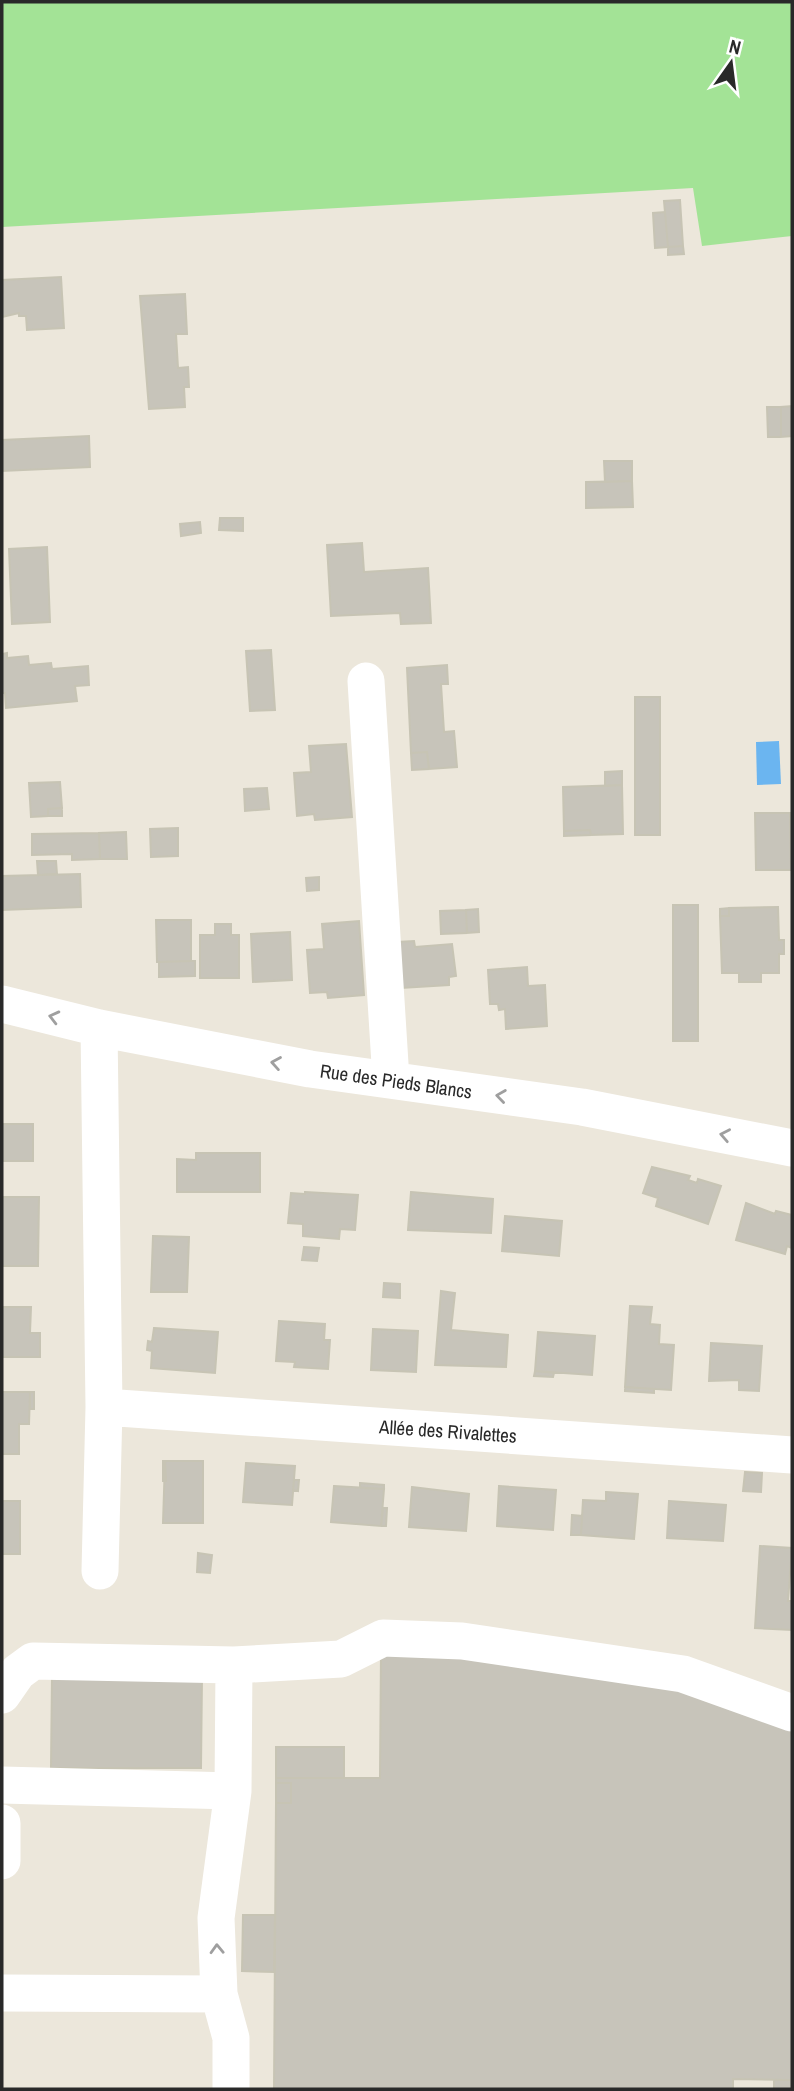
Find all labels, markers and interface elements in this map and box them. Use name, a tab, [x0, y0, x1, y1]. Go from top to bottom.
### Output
north arrow	[696, 28, 766, 98]
text: N	[727, 33, 744, 60]
one-way arrow	[48, 1011, 60, 1025]
one-way arrow	[270, 1056, 282, 1071]
street label: Rue des Pieds Blancs	[318, 1057, 474, 1105]
one-way arrow	[495, 1088, 507, 1103]
one-way arrow	[719, 1128, 731, 1143]
street label: Allée des Rivalettes	[377, 1413, 518, 1449]
one-way arrow	[210, 1944, 225, 1955]

